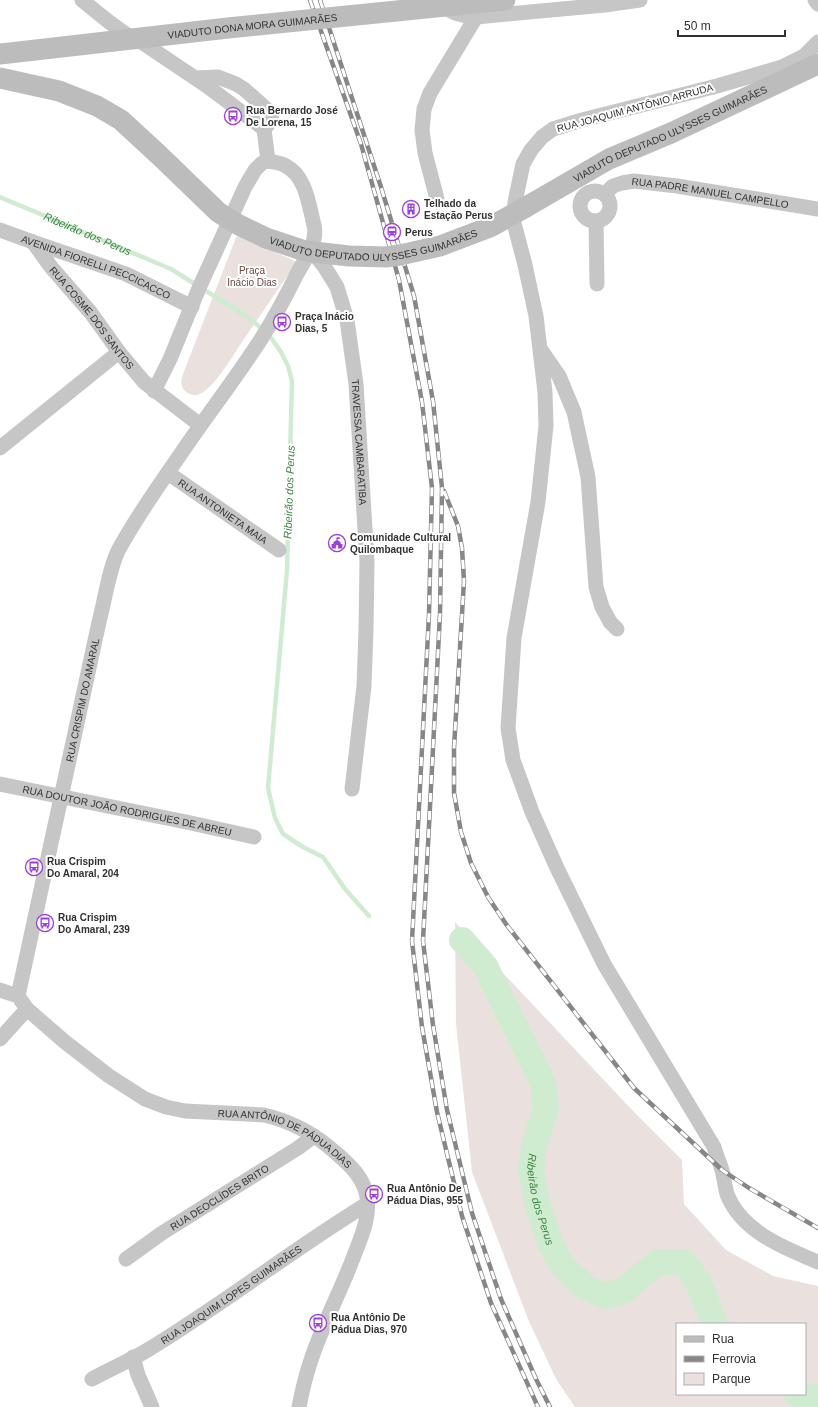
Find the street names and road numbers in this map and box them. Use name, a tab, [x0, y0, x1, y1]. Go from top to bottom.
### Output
street label: VIADUTO DONA MORA GUIMARÃES	[167, 11, 338, 40]
street label: RUA JOAQUIM ANTÔNIO ARRUDA	[555, 81, 715, 134]
street label: VIADUTO DEPUTADO ULYSSES GUIMARÃES	[571, 83, 769, 184]
street label: RUA PADRE MANUEL CAMPELLO	[631, 175, 790, 210]
street label: VIADUTO DEPUTADO ULYSSES GUIMARÃES	[268, 227, 479, 263]
street label: AVENIDA FIORELLI PECCICACCO	[20, 233, 173, 301]
street label: RUA COSME DOS SANTOS	[48, 264, 136, 371]
street label: TRAVESSA CAMBARATIBA	[350, 379, 369, 506]
street label: RUA ANTONIETA MAIA	[176, 476, 270, 546]
street label: RUA CRISPIM DO AMARAL	[63, 637, 101, 763]
street label: RUA DOUTOR JOÃO RODRIGUES DE ABREU	[22, 783, 233, 837]
street label: RUA ANTÔNIO DE PÁDUA DIAS	[217, 1107, 354, 1170]
street label: RUA DEOCLÍDES BRITO	[168, 1162, 271, 1232]
street label: RUA JOAQUIM LOPES GUIMARÃES	[159, 1243, 304, 1346]

